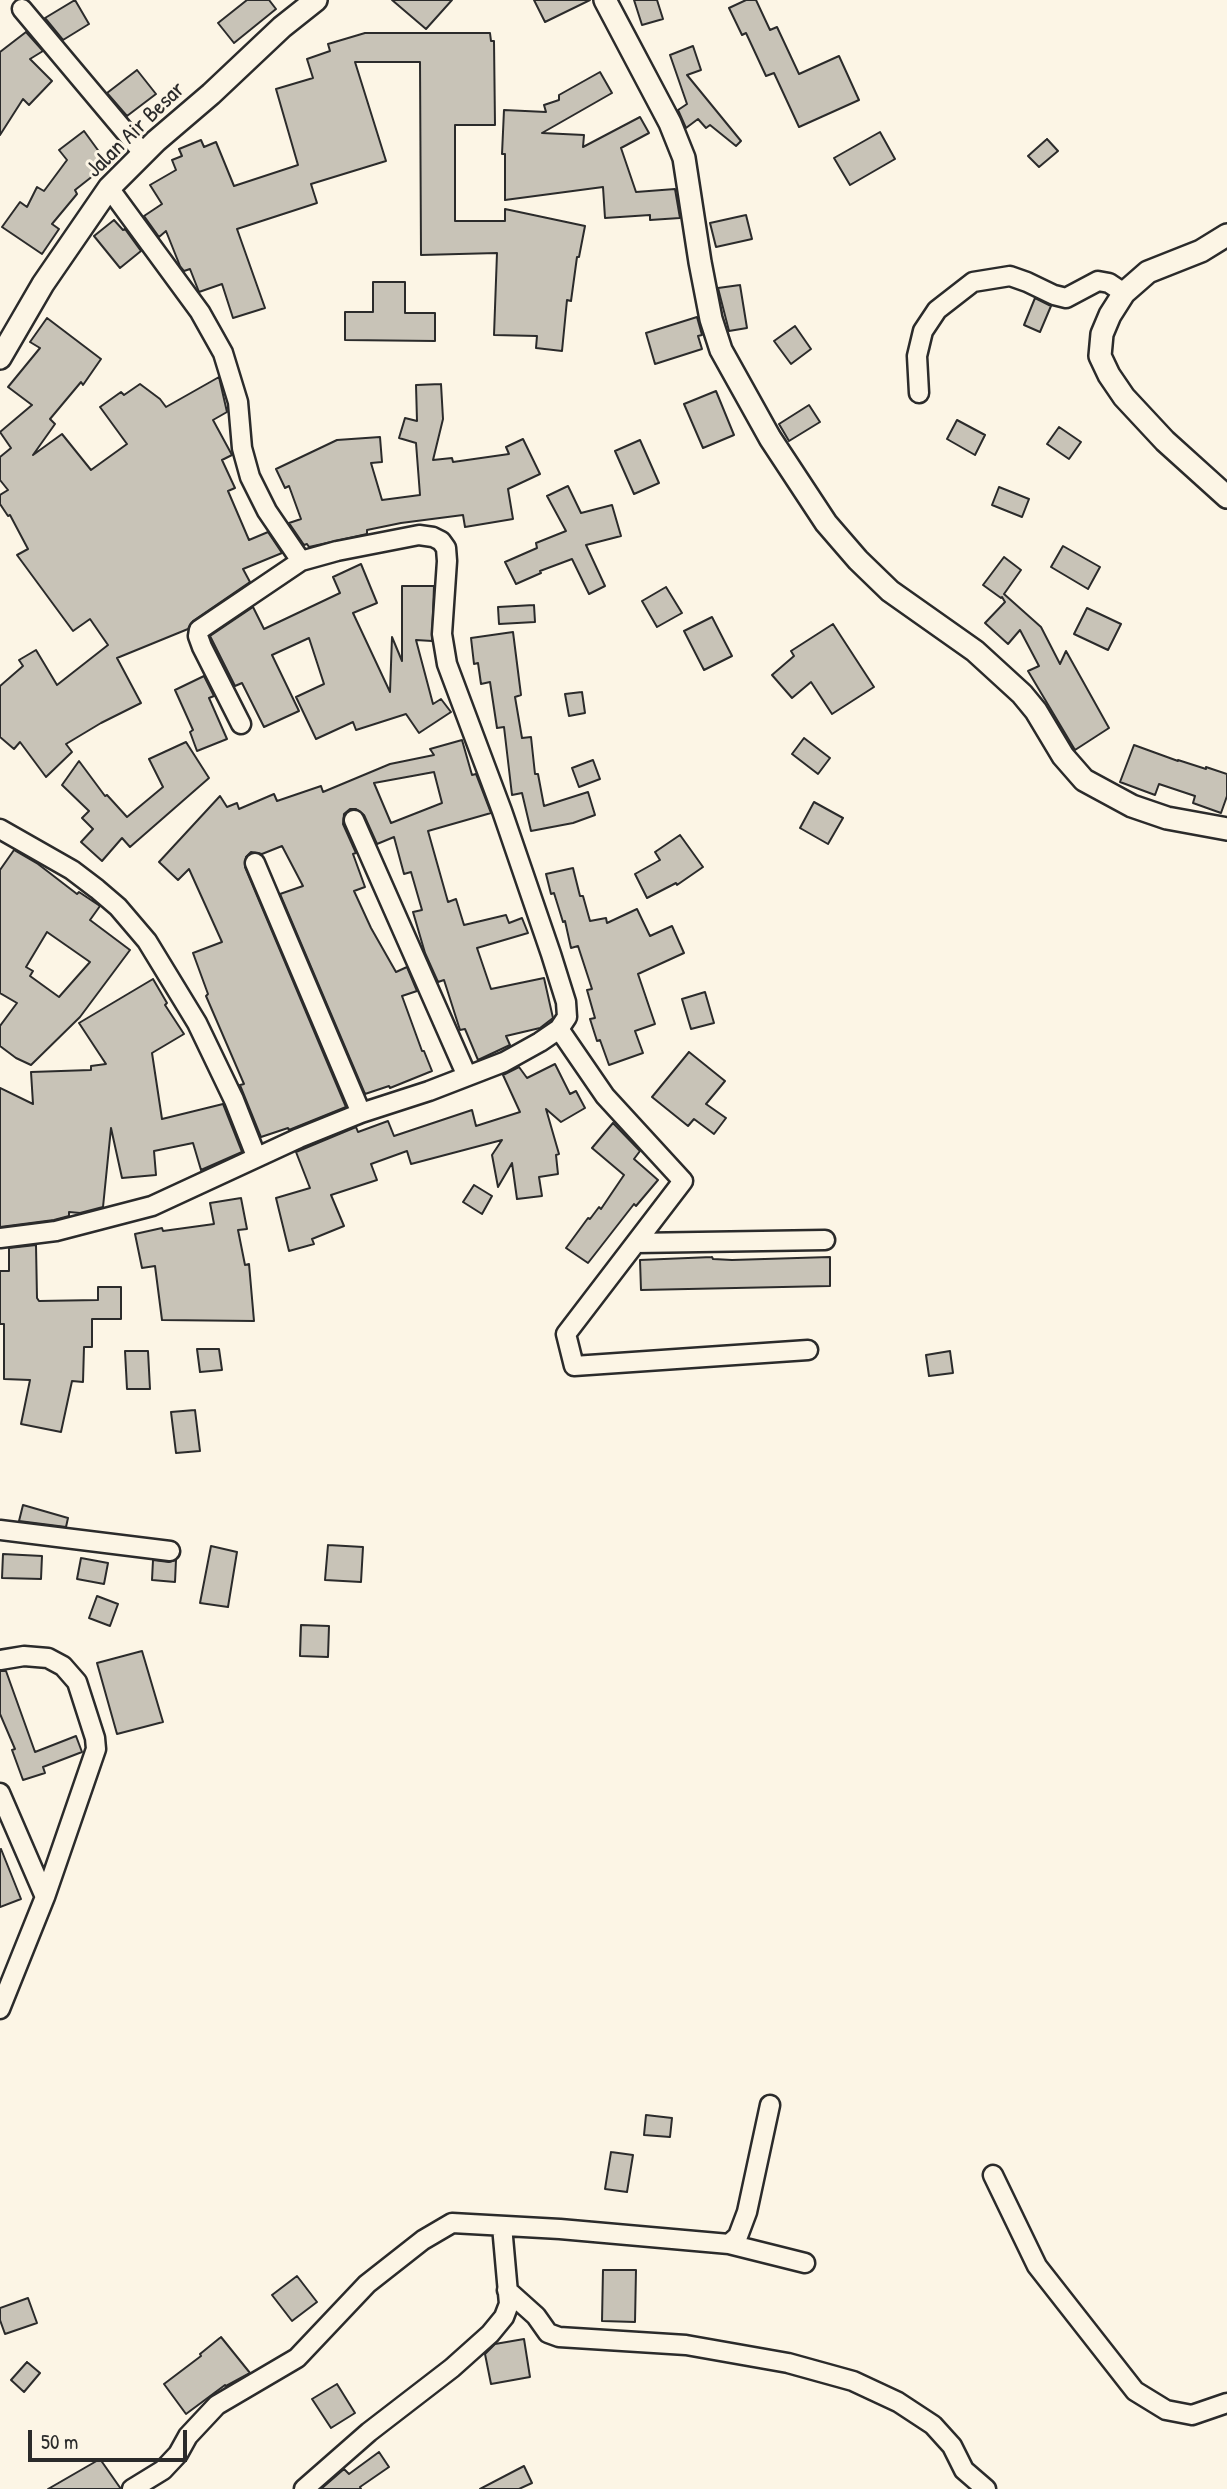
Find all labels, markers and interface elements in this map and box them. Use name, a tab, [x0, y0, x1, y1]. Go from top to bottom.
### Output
street label: Jalan Air Besar	[81, 76, 191, 184]
scale bar	[32, 2416, 191, 2460]
text: 50 m	[41, 2427, 78, 2456]

